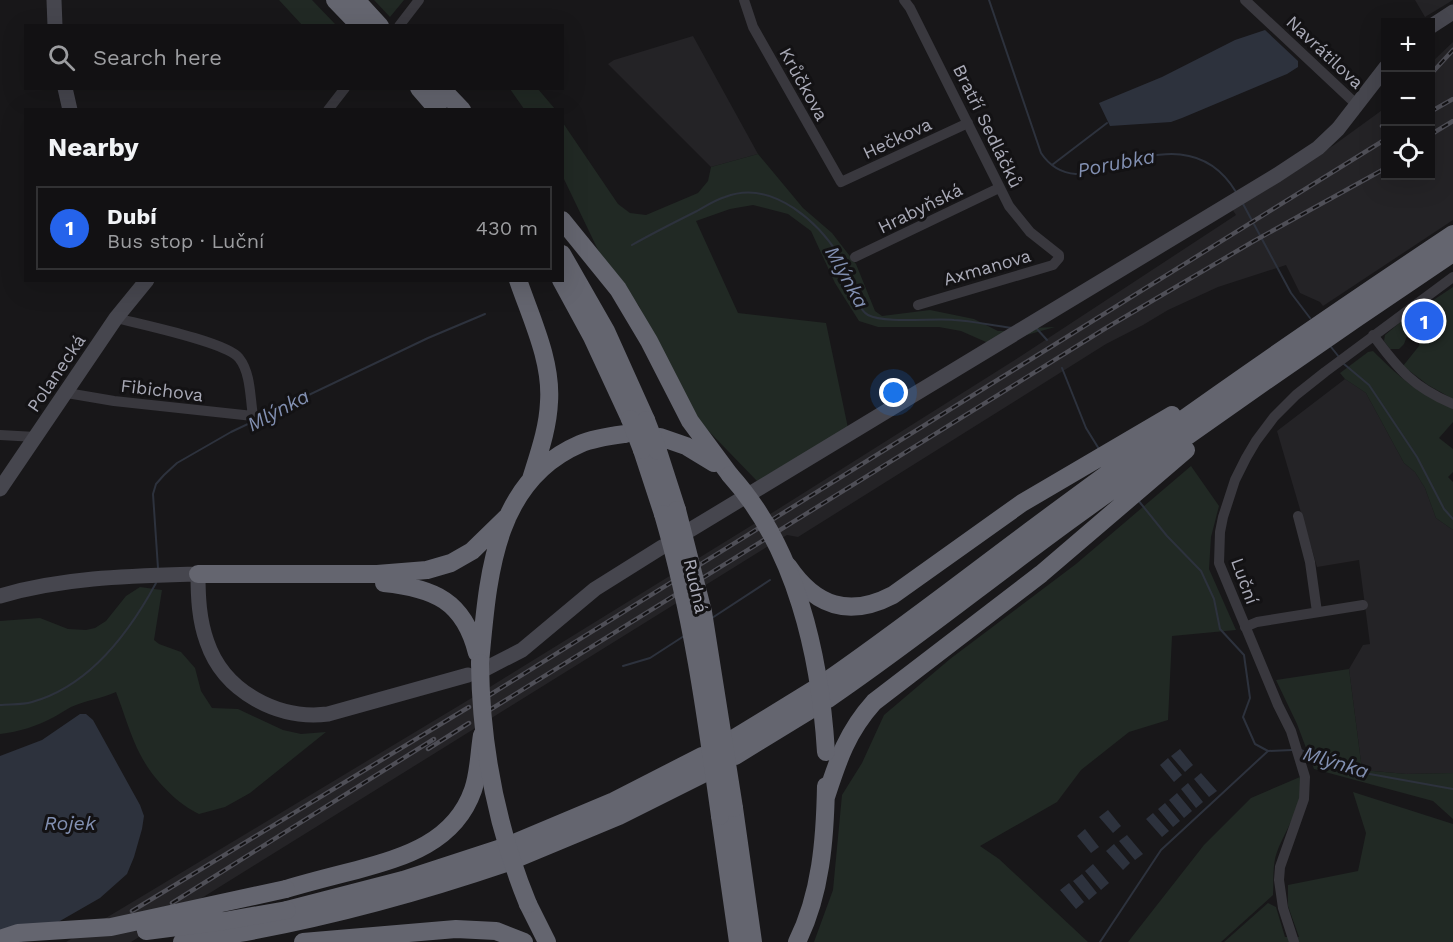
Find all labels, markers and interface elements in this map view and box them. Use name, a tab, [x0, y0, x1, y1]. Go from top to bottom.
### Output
street label: Navrátilova	[1282, 11, 1368, 93]
map controls	[1381, 18, 1435, 180]
button: +	[1381, 18, 1435, 72]
search box	[24, 24, 564, 90]
icon: search	[45, 41, 78, 74]
street label: Krůčkova	[775, 44, 833, 124]
text: Search here	[93, 45, 222, 70]
street label: Bratří Sedláčků	[949, 61, 1027, 191]
button: −	[1381, 72, 1435, 126]
street label: Hečkova	[859, 113, 935, 163]
button: locate	[1381, 126, 1435, 180]
text: Nearby	[48, 132, 139, 162]
water label: Porubka	[1075, 144, 1157, 182]
street label: Hrabyňská	[874, 178, 966, 238]
text: Dubí	[107, 204, 157, 229]
text: 1	[65, 216, 74, 240]
text: 430 m	[476, 216, 538, 240]
text: Bus stop · Luční	[107, 229, 264, 253]
water label: Mlýnka	[820, 242, 874, 312]
street label: Axmanova	[941, 244, 1033, 290]
pin: 1	[1404, 298, 1444, 344]
street label: Polanecká	[22, 330, 90, 416]
street label: Fibichova	[119, 375, 205, 405]
your location	[879, 378, 908, 407]
water label: Mlýnka	[243, 384, 313, 436]
street label: Luční	[1227, 555, 1263, 607]
street label: Rudná	[680, 557, 712, 615]
water label: Mlýnka	[1300, 741, 1372, 783]
water label: Rojek	[44, 811, 97, 835]

